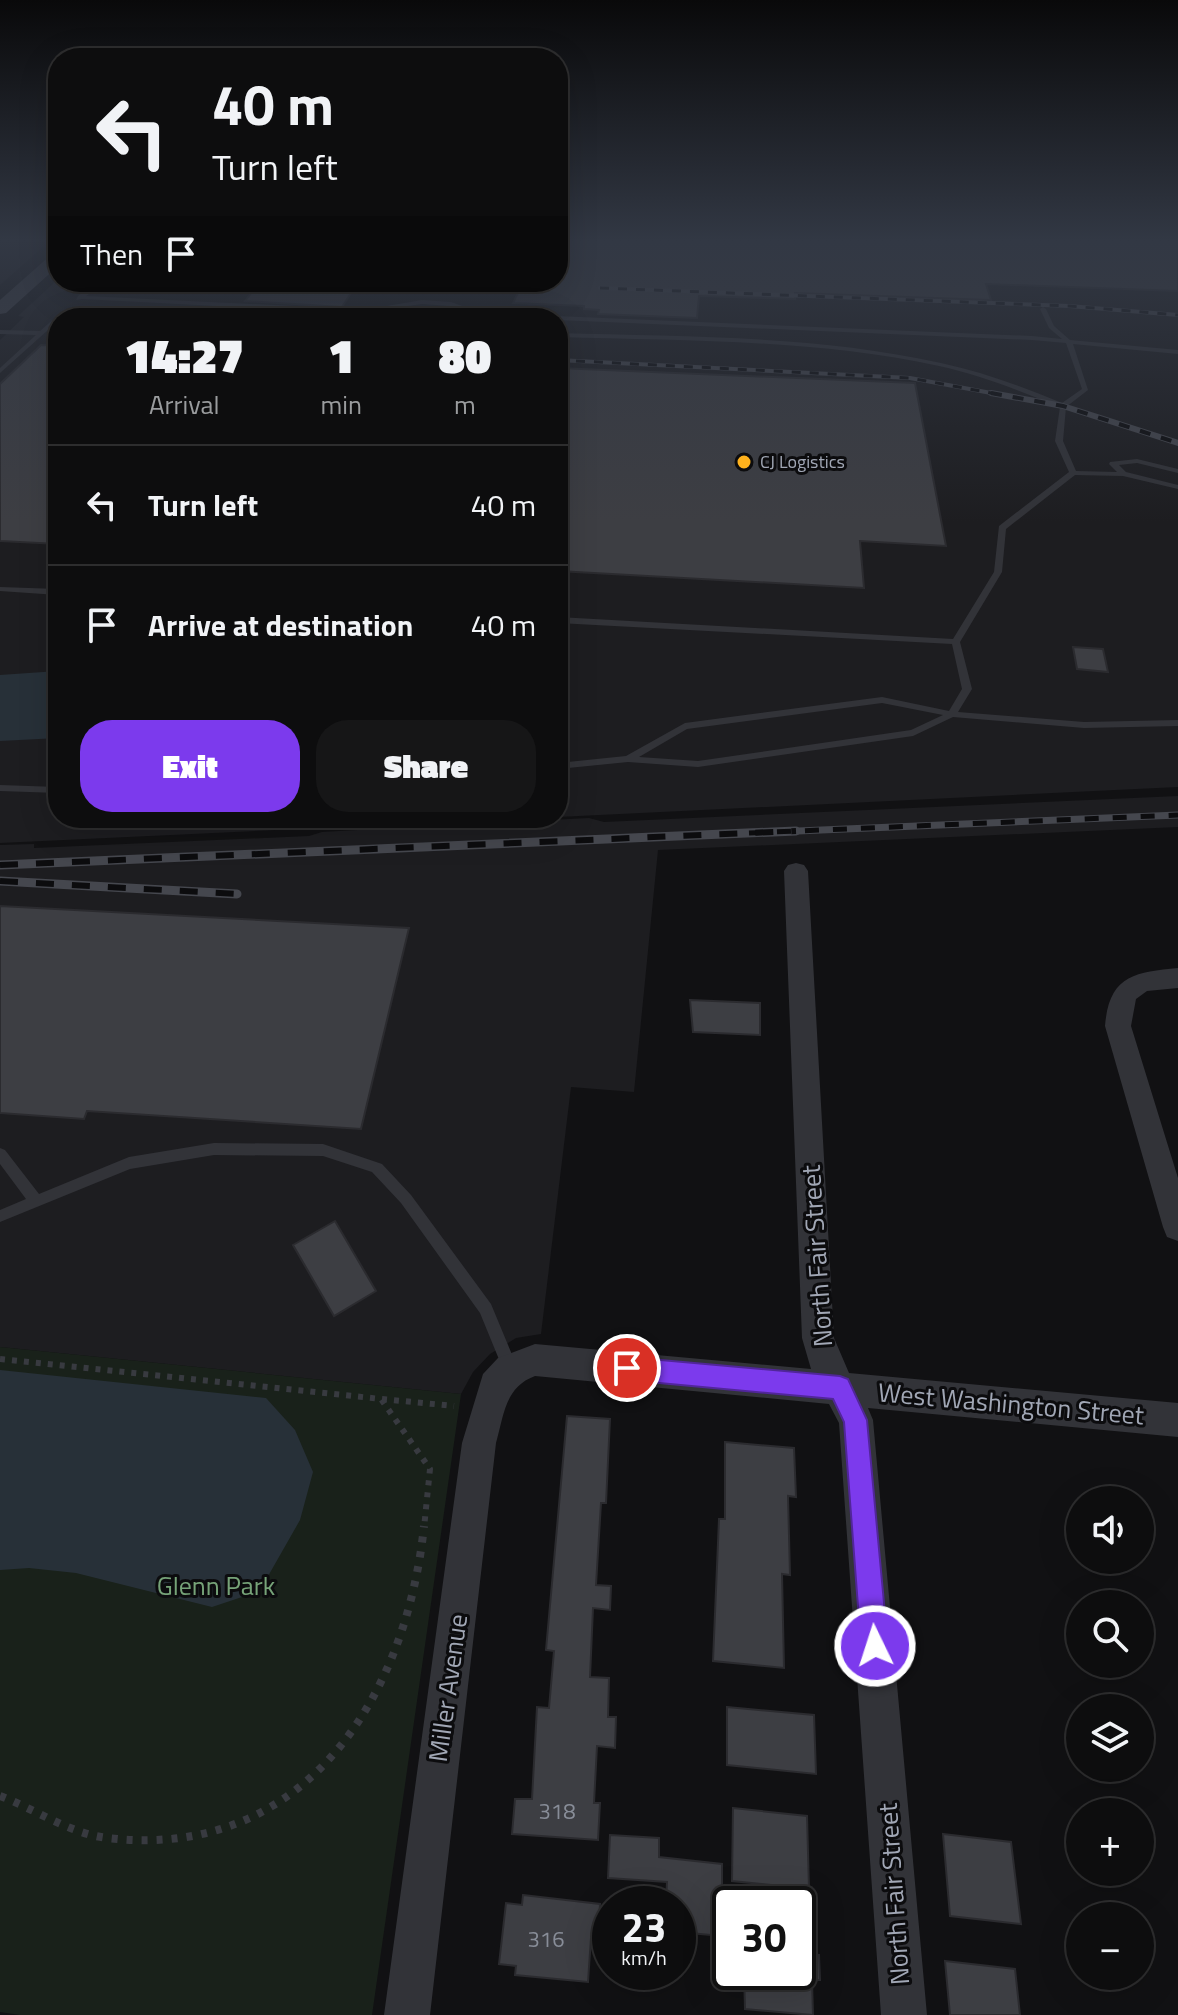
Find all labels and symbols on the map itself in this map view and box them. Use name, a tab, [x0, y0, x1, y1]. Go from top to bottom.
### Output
place label: CJ Logistics	[760, 448, 845, 475]
marker: CJ Logistics	[735, 453, 753, 471]
street label: North Fair Street	[791, 1164, 842, 1348]
pin	[593, 1334, 661, 1402]
street label: West Washington Street	[876, 1372, 1146, 1435]
park label: Glenn Park	[157, 1566, 275, 1605]
position arrow	[833, 1604, 917, 1688]
street label: Miller Avenue	[418, 1612, 477, 1764]
house number: 318	[539, 1794, 575, 1828]
street label: North Fair Street	[868, 1802, 919, 1986]
speed limit sign: 30	[712, 1886, 816, 1990]
house number: 316	[528, 1922, 564, 1956]

